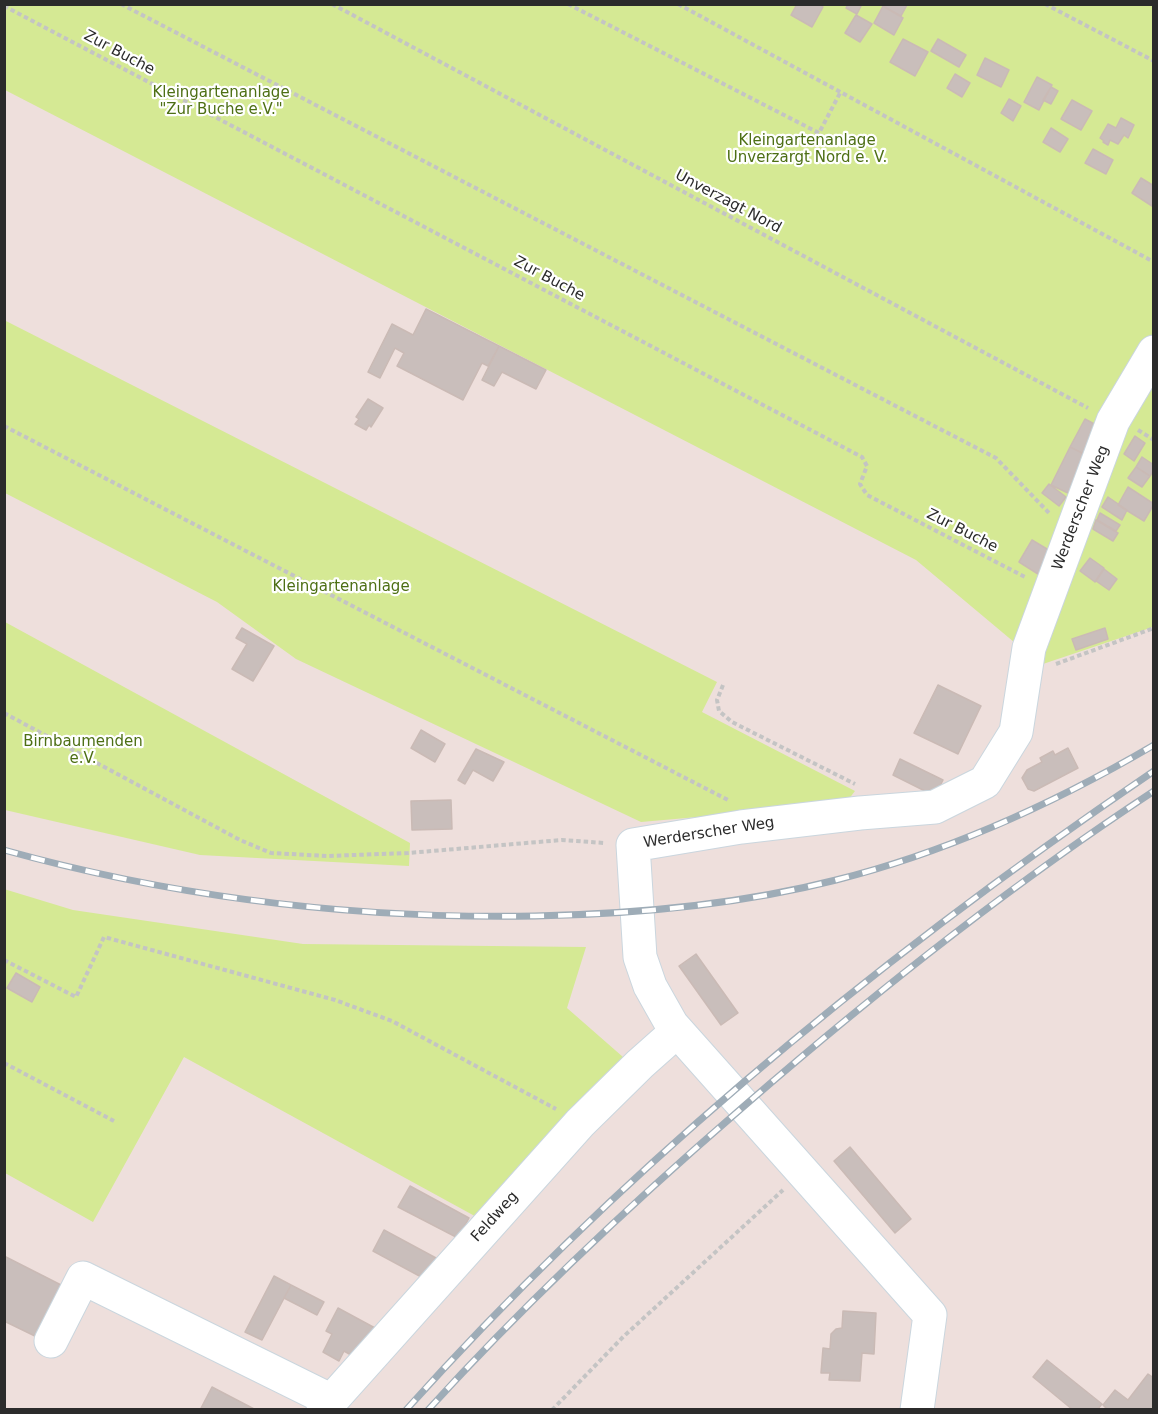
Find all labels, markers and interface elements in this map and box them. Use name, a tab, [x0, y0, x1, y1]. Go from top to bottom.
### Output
street label: Zur Buche	[81, 27, 157, 79]
park label: Kleingartenanlage "Zur Buche e.V."	[152, 84, 290, 119]
park label: Kleingartenanlage Unverzargt Nord e. V.	[727, 132, 887, 167]
street label: Unverzagt Nord	[672, 166, 784, 238]
street label: Zur Buche	[511, 253, 587, 305]
street label: Werderscher Weg	[1049, 443, 1113, 573]
street label: Zur Buche	[923, 505, 1001, 557]
park label: Kleingartenanlage	[272, 578, 410, 596]
park label: Birnbaumenden e.V.	[23, 733, 143, 768]
street label: Werderscher Weg	[642, 814, 776, 852]
street label: Feldweg	[468, 1188, 522, 1246]

